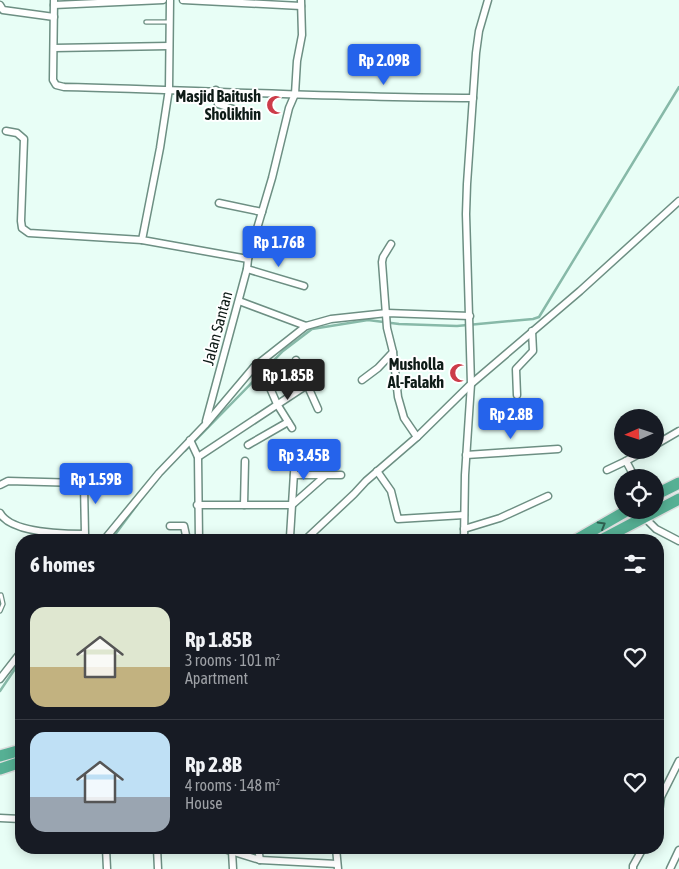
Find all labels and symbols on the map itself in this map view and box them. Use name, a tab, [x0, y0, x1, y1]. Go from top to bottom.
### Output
pin: Rp 2.09B	[332, 44, 436, 86]
place label: Masjid Baitush Sholikhin	[176, 87, 261, 123]
mosque icon: Masjid Baitush Sholikhin	[265, 94, 287, 116]
pin: Rp 1.76B	[227, 226, 331, 268]
street label: Jalan Santan	[198, 289, 236, 367]
place label: Musholla Al-Falakh	[387, 355, 444, 391]
pin: Rp 1.85B	[236, 358, 340, 401]
mosque icon: Musholla Al-Falakh	[448, 362, 470, 384]
pin: Rp 2.8B	[465, 398, 557, 440]
north arrow	[614, 409, 664, 459]
pin: Rp 3.45B	[252, 438, 356, 481]
pin: Rp 1.59B	[44, 462, 148, 505]
one-way arrow	[597, 521, 606, 531]

